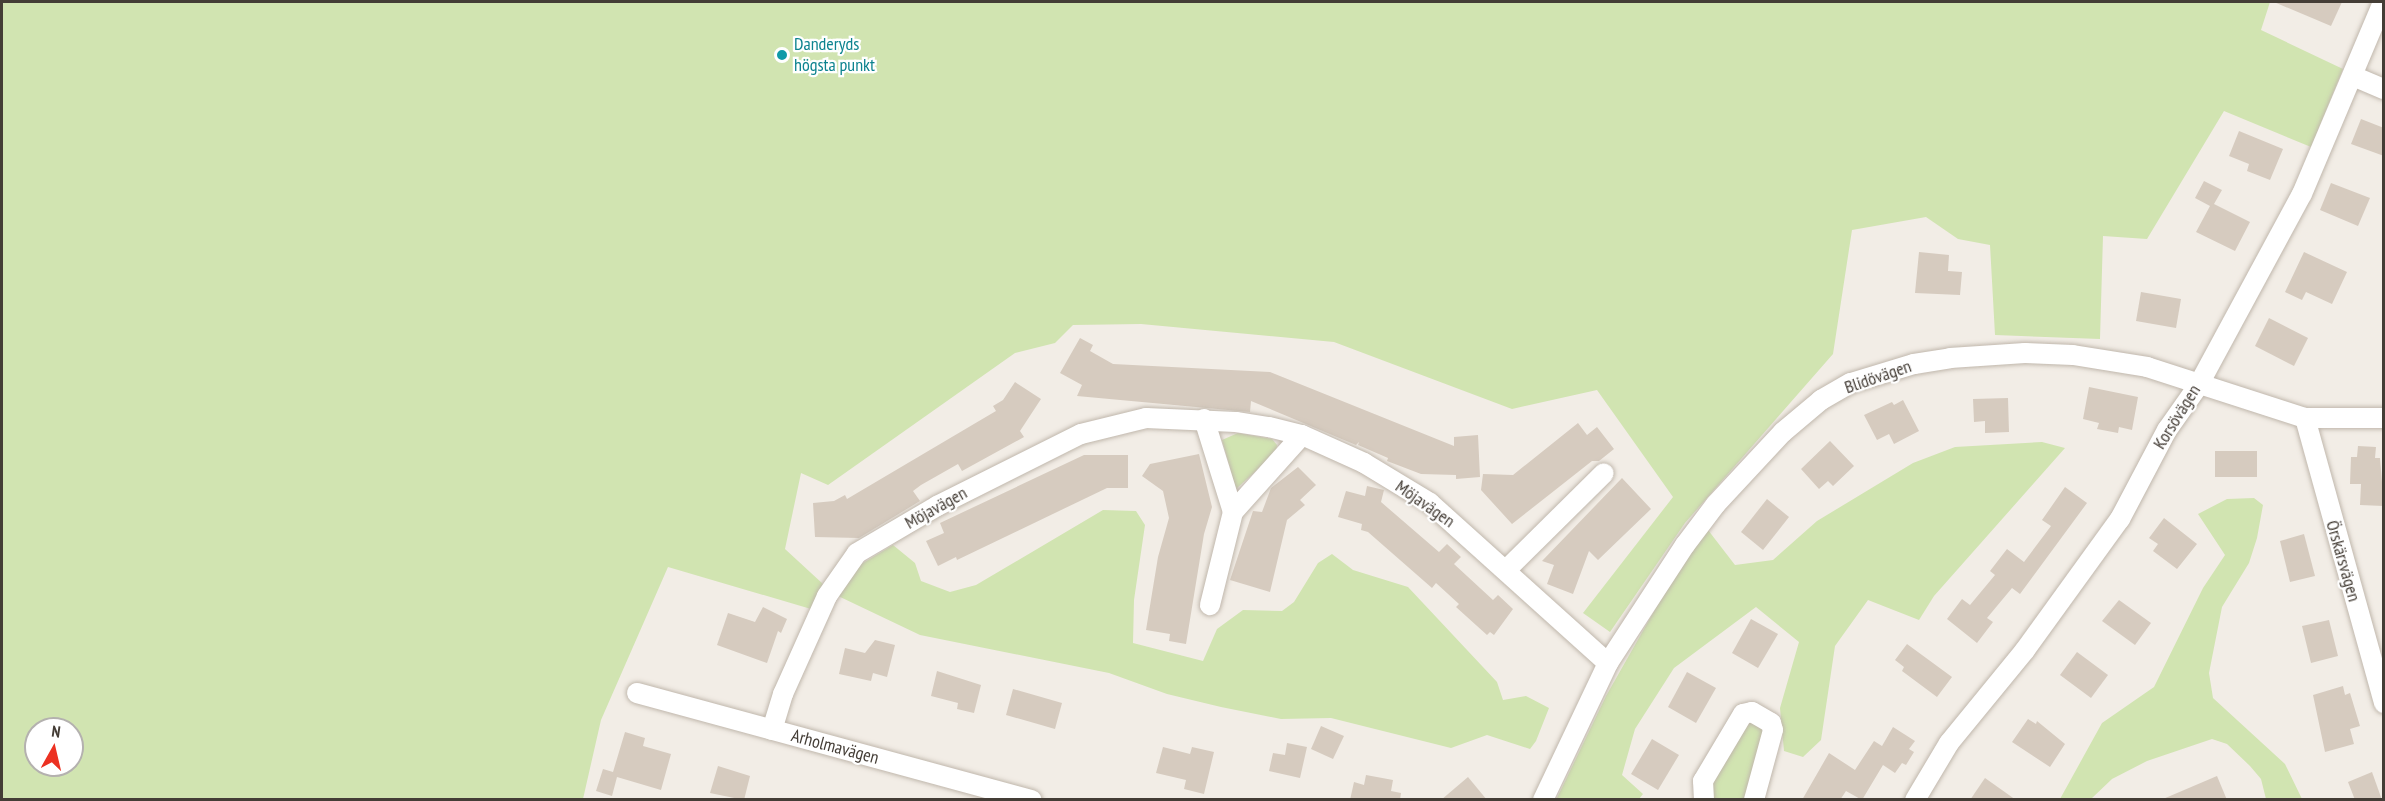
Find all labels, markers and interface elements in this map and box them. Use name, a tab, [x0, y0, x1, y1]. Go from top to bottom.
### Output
place label: Danderyds högsta punkt	[794, 34, 875, 76]
marker: Danderyds högsta punkt	[775, 48, 789, 62]
street label: Blidövägen	[1842, 356, 1914, 398]
street label: Korsövägen	[2149, 381, 2205, 453]
street label: Möjavägen	[1391, 476, 1459, 532]
street label: Möjavägen	[901, 482, 971, 534]
street label: Örskärsvägen	[2321, 518, 2365, 604]
north arrow	[24, 717, 84, 777]
text: N	[51, 721, 62, 742]
street label: Arholmavägen	[789, 725, 881, 769]

